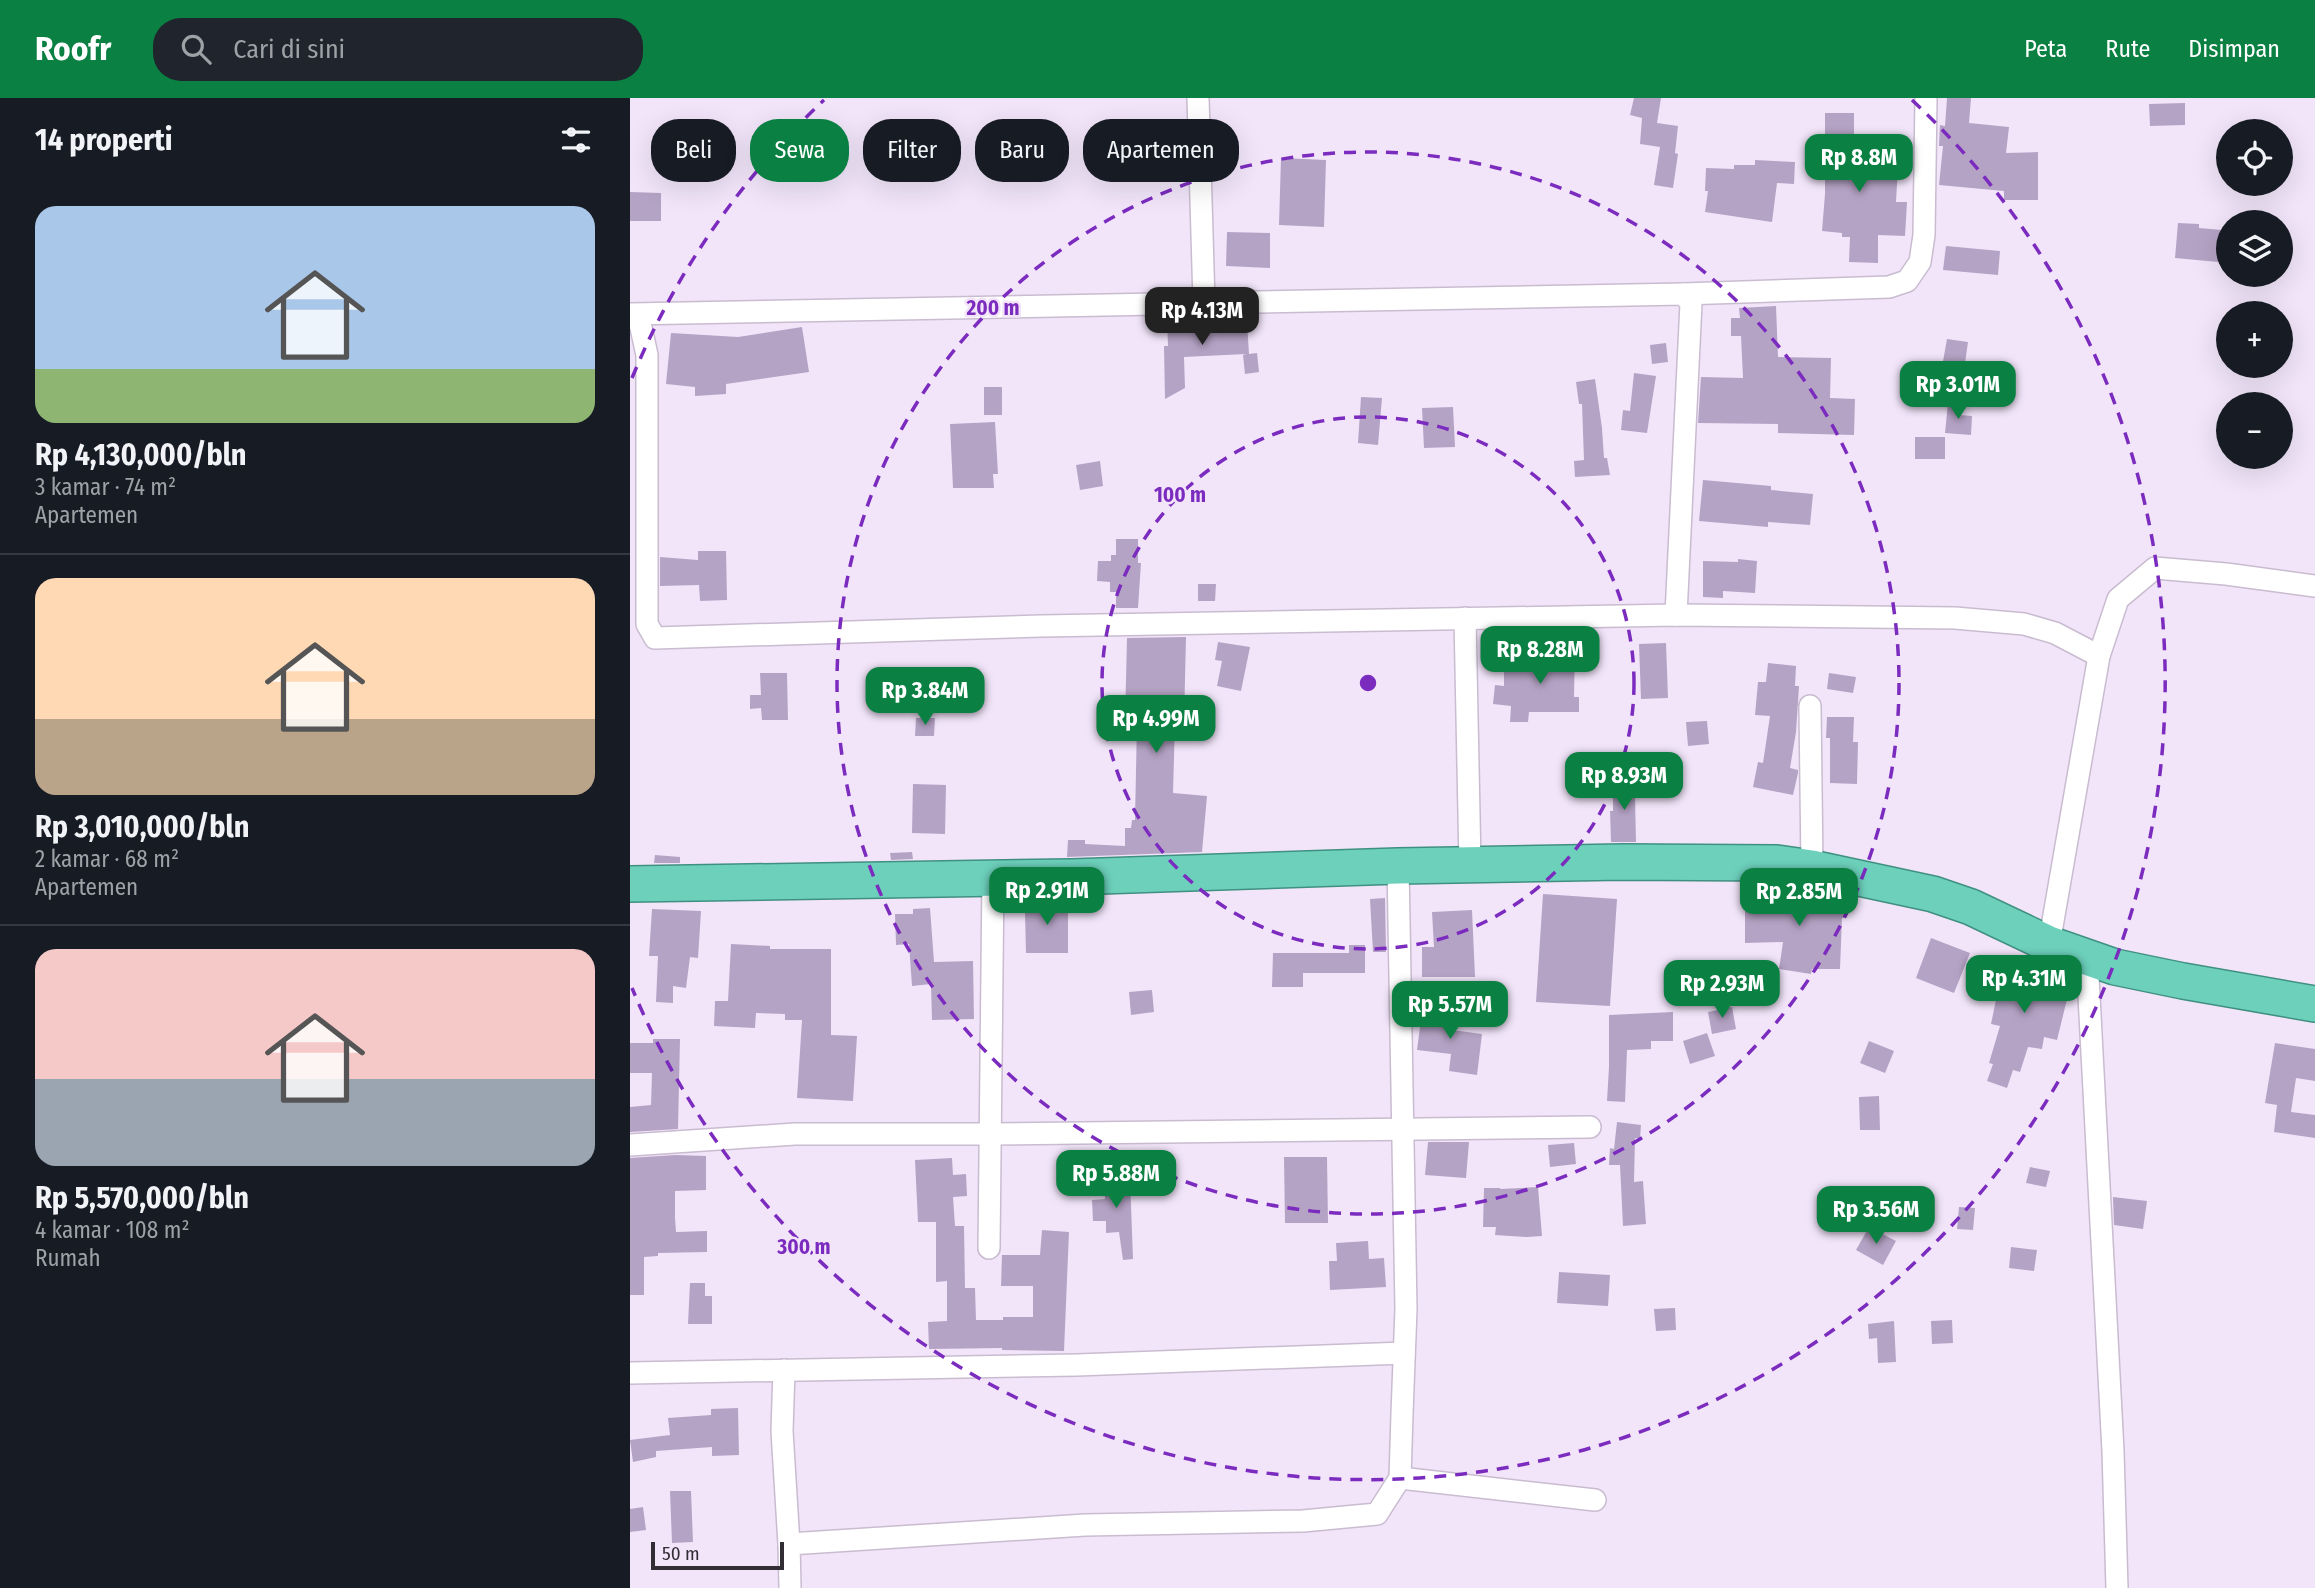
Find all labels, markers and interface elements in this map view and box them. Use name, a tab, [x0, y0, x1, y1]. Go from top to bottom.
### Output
search box	[153, 18, 643, 81]
text: Roofr	[35, 29, 111, 69]
icon: search	[177, 30, 215, 68]
text: Cari di sini	[233, 34, 345, 65]
text: Peta	[2024, 35, 2067, 63]
text: Rute	[2105, 35, 2150, 63]
text: Disimpan	[2188, 35, 2280, 63]
chip: Beli	[651, 119, 736, 182]
chip: Sewa	[750, 119, 849, 182]
chip: Filter	[863, 119, 961, 182]
chip: Baru	[975, 119, 1069, 182]
chip: Apartemen	[1083, 119, 1239, 182]
map controls	[2216, 119, 2293, 469]
button: locate	[2216, 119, 2293, 196]
icon: filters	[557, 121, 595, 159]
text: 14 properti	[35, 122, 173, 158]
pin: Rp 8.8M	[1794, 134, 1924, 194]
text: Rp 8.8M	[1821, 143, 1897, 171]
button: layers	[2216, 210, 2293, 287]
icon: home	[252, 252, 378, 378]
pin: Rp 4.13M	[1130, 288, 1274, 347]
text: 200 m	[965, 295, 1020, 321]
text: Rp 4.13M	[1161, 296, 1243, 324]
button: +	[2216, 301, 2293, 378]
pin: Rp 3.01M	[1886, 362, 2030, 421]
text: Rp 3.01M	[1916, 370, 2000, 398]
button: −	[2216, 392, 2293, 469]
text: Rp 4,130,000/bln	[35, 437, 247, 473]
text: 3 kamar · 74 m²	[35, 473, 176, 501]
text: 100 m	[1154, 482, 1206, 508]
text: Apartemen	[35, 501, 138, 529]
icon: home	[252, 624, 378, 750]
pin: Rp 8.28M	[1468, 626, 1612, 686]
text: Rp 8.28M	[1497, 635, 1583, 663]
pin: Rp 3.84M	[853, 668, 997, 727]
centre of rings	[1356, 671, 1380, 695]
text: Rp 3.84M	[882, 676, 968, 704]
pin: Rp 4.99M	[1084, 696, 1228, 755]
text: Rp 4.99M	[1112, 704, 1200, 732]
pin: Rp 8.93M	[1552, 752, 1696, 812]
text: Rp 8.93M	[1581, 761, 1667, 789]
text: Rp 3,010,000/bln	[35, 809, 249, 845]
text: 2 kamar · 68 m²	[35, 845, 179, 873]
pin: Rp 2.91M	[975, 868, 1119, 927]
pin: Rp 2.85M	[1727, 868, 1871, 928]
text: Apartemen	[35, 873, 138, 901]
text: Rp 2.91M	[1005, 876, 1089, 904]
text: Rp 2.85M	[1756, 877, 1842, 905]
pin: Rp 4.31M	[1952, 956, 2096, 1015]
pin: Rp 2.93M	[1650, 960, 1794, 1020]
text: Rp 4.31M	[1982, 964, 2066, 992]
text: Rp 2.93M	[1680, 969, 1764, 997]
pin: Rp 5.57M	[1378, 982, 1522, 1041]
text: Rp 5.57M	[1408, 990, 1492, 1018]
icon: home	[252, 995, 378, 1121]
pin: Rp 5.88M	[1044, 1150, 1188, 1210]
text: Rp 5.88M	[1072, 1159, 1160, 1187]
text: Rp 5,570,000/bln	[35, 1180, 249, 1216]
pin: Rp 3.56M	[1804, 1186, 1948, 1246]
text: Rp 3.56M	[1833, 1195, 1919, 1223]
text: 4 kamar · 108 m²	[35, 1216, 190, 1244]
text: 300 m	[776, 1234, 831, 1260]
text: Rumah	[35, 1244, 101, 1272]
scale bar	[651, 1539, 784, 1571]
text: 50 m	[662, 1542, 700, 1565]

